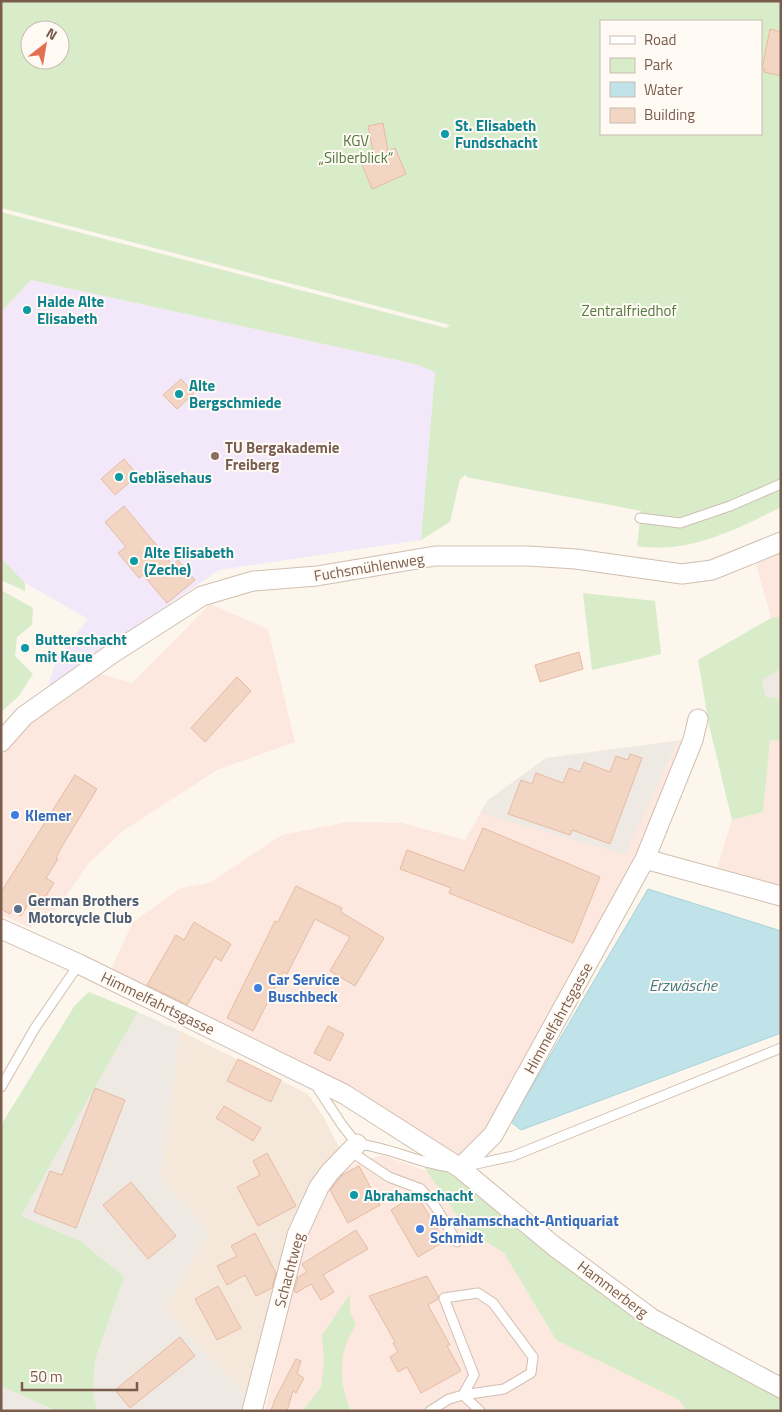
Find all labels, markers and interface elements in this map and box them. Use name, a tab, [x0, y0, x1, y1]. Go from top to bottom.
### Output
north arrow	[20, 20, 70, 70]
legend	[600, 20, 762, 135]
text: N	[42, 22, 62, 45]
text: Road	[644, 28, 676, 51]
text: Park	[644, 53, 673, 76]
text: Water	[644, 78, 683, 101]
text: Building	[644, 103, 695, 126]
place label: St. Elisabeth Fundschacht	[455, 114, 538, 154]
marker: St. Elisabeth Fundschacht	[439, 128, 451, 140]
park label: KGV „Silberblick“	[319, 129, 393, 169]
place label: Halde Alte Elisabeth	[37, 290, 105, 330]
park label: Zentralfriedhof	[582, 299, 676, 322]
marker: Halde Alte Elisabeth	[21, 304, 33, 316]
place label: Alte Bergschmiede	[189, 374, 282, 414]
marker: Alte Bergschmiede	[173, 388, 185, 400]
place label: TU Bergakademie Freiberg	[225, 436, 340, 476]
marker: TU Bergakademie Freiberg	[209, 450, 221, 462]
place label: Gebläsehaus	[129, 466, 212, 489]
marker: Gebläsehaus	[113, 471, 125, 483]
place label: Alte Elisabeth (Zeche)	[144, 541, 234, 581]
street label: Fuchsmühlenweg	[312, 547, 426, 587]
marker: Alte Elisabeth (Zeche)	[128, 555, 140, 567]
place label: Butterschacht mit Kaue	[35, 628, 127, 668]
marker: Butterschacht mit Kaue	[19, 642, 31, 654]
place label: Klemer	[25, 804, 72, 827]
marker: Klemer	[9, 809, 21, 821]
place label: German Brothers Motorcycle Club	[28, 889, 139, 929]
marker: German Brothers Motorcycle Club	[12, 903, 24, 915]
street label: Himmelfahrtsgasse	[518, 958, 598, 1078]
street label: Himmelfahrtsgasse	[97, 965, 219, 1041]
place label: Car Service Buschbeck	[268, 968, 340, 1008]
water label: Erzwäsche	[649, 973, 719, 997]
marker: Car Service Buschbeck	[252, 982, 264, 994]
place label: Abrahamschacht	[364, 1184, 474, 1207]
marker: Abrahamschacht	[348, 1189, 360, 1201]
place label: Abrahamschacht-Antiquariat Schmidt	[430, 1209, 619, 1249]
marker: Abrahamschacht-Antiquariat Schmidt	[414, 1223, 426, 1235]
street label: Schachtweg	[268, 1230, 310, 1310]
street label: Hammerberg	[573, 1255, 654, 1324]
scale bar	[22, 1360, 138, 1392]
text: 50 m	[30, 1365, 63, 1388]

